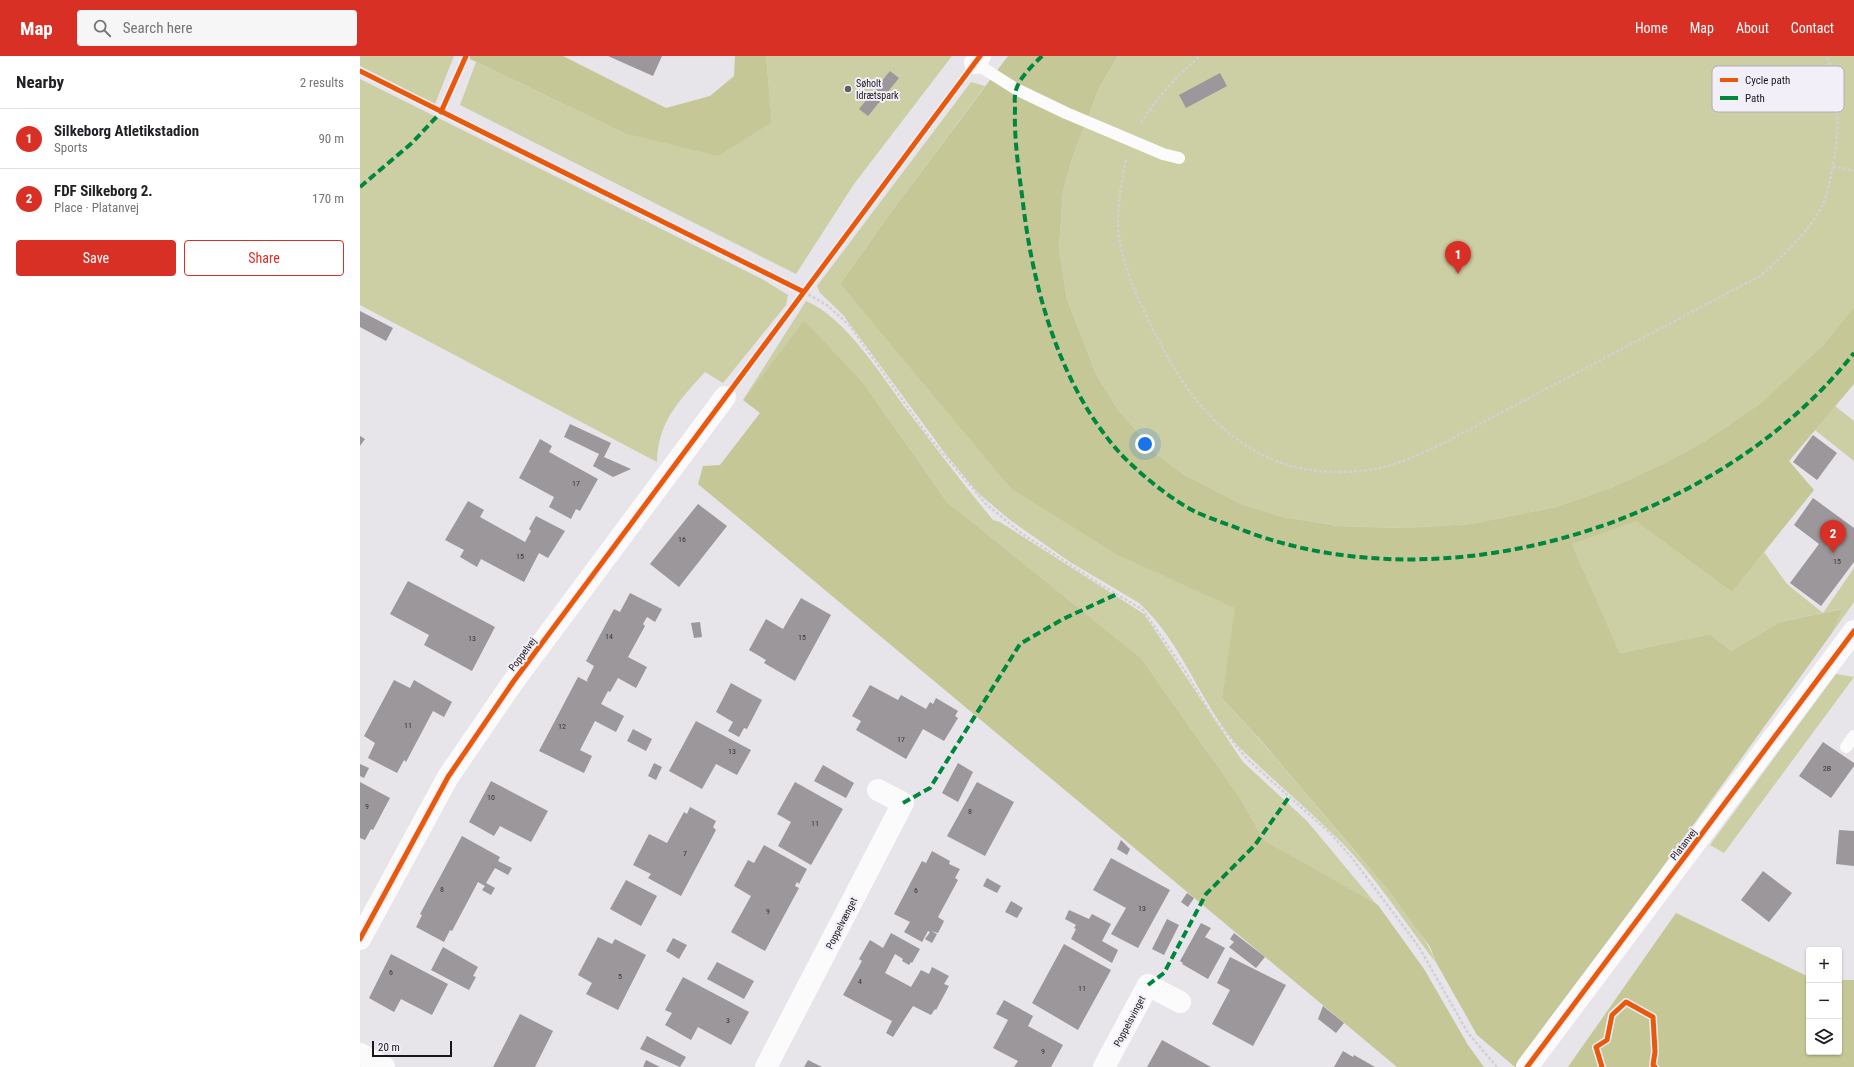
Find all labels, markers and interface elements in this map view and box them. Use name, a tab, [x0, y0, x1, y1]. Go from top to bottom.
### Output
search box	[77, 10, 357, 46]
text: Map	[20, 17, 53, 40]
icon: search	[91, 17, 113, 39]
text: Search here	[123, 19, 193, 37]
text: Home	[1635, 20, 1668, 36]
text: Map	[1690, 20, 1714, 36]
text: About	[1736, 20, 1769, 36]
text: Contact	[1791, 20, 1834, 36]
legend	[1712, 66, 1844, 112]
text: Nearby	[16, 72, 64, 92]
text: Cycle path	[1745, 74, 1790, 87]
text: 2 results	[300, 75, 344, 90]
place label: Søholt Idrætspark	[856, 78, 899, 101]
marker: Søholt Idrætspark	[843, 84, 853, 94]
text: Path	[1745, 92, 1765, 105]
text: Silkeborg Atletikstadion	[54, 122, 199, 140]
text: 1	[26, 131, 32, 146]
text: 90 m	[318, 131, 344, 146]
text: Sports	[54, 140, 88, 155]
text: FDF Silkeborg 2.	[54, 182, 153, 200]
text: 2	[26, 191, 32, 206]
text: 170 m	[312, 191, 344, 206]
text: Place · Platanvej	[54, 200, 139, 215]
button: Save	[16, 240, 176, 276]
button: Share	[184, 240, 344, 276]
pin: 1	[1445, 241, 1471, 274]
your location	[1135, 434, 1155, 454]
house number: 17	[572, 479, 580, 488]
pin: 2	[1820, 520, 1846, 553]
house number: 16	[678, 535, 686, 544]
house number: 15	[516, 552, 524, 561]
house number: 15	[1833, 557, 1841, 566]
house number: 14	[605, 632, 613, 641]
house number: 15	[798, 633, 806, 642]
house number: 13	[468, 634, 476, 643]
street label: Poppelvej	[506, 636, 538, 673]
house number: 11	[404, 721, 412, 730]
house number: 12	[558, 722, 566, 731]
house number: 17	[897, 735, 905, 744]
house number: 13	[728, 747, 736, 756]
house number: 2B	[1823, 764, 1831, 773]
house number: 10	[487, 793, 495, 802]
house number: 9	[365, 802, 369, 811]
house number: 8	[968, 807, 972, 816]
house number: 11	[811, 819, 819, 828]
street label: Platanvej	[1668, 826, 1699, 862]
house number: 7	[683, 849, 687, 858]
house number: 8	[440, 885, 444, 894]
house number: 6	[914, 886, 918, 895]
street label: Poppelvænget	[824, 896, 859, 951]
house number: 13	[1138, 904, 1146, 913]
house number: 9	[766, 907, 770, 916]
map controls	[1806, 947, 1842, 1055]
button: +	[1806, 947, 1842, 983]
house number: 6	[389, 968, 393, 977]
house number: 5	[618, 972, 622, 981]
house number: 4	[858, 977, 862, 986]
button: −	[1806, 983, 1842, 1019]
house number: 11	[1078, 984, 1086, 993]
street label: Poppelsvinget	[1111, 994, 1147, 1048]
house number: 3	[726, 1016, 730, 1025]
button: layers	[1806, 1019, 1842, 1055]
scale bar	[372, 1039, 452, 1058]
text: 20 m	[378, 1041, 400, 1054]
house number: 9	[1041, 1047, 1045, 1056]

